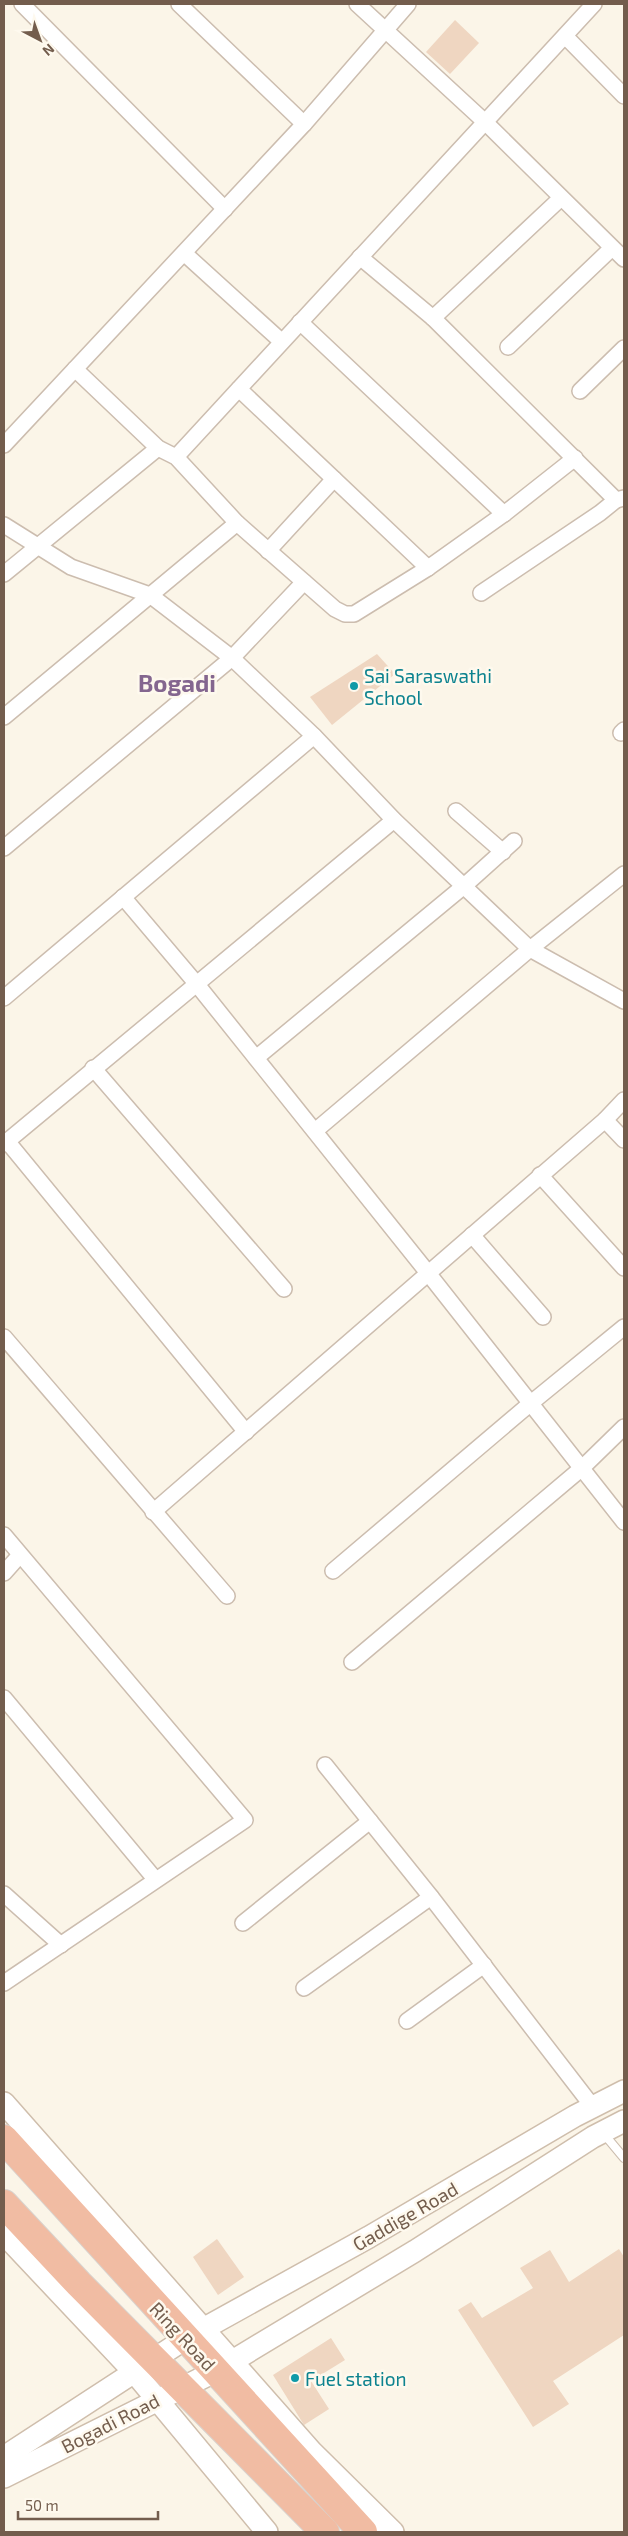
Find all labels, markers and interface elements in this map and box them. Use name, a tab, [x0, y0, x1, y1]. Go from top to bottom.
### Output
north arrow	[15, 15, 65, 65]
text: N	[39, 40, 58, 60]
place label: Sai Saraswathi School	[364, 664, 492, 709]
district label: Bogadi	[138, 668, 216, 697]
marker: Sai Saraswathi School	[348, 680, 360, 692]
street label: Gaddige Road	[348, 2177, 462, 2255]
street label: Ring Road	[145, 2297, 221, 2375]
place label: Fuel station	[305, 2367, 406, 2390]
marker: Fuel station	[289, 2372, 301, 2384]
street label: Bogadi Road	[57, 2388, 163, 2458]
scale bar	[18, 2488, 158, 2520]
text: 50 m	[25, 2496, 59, 2514]

